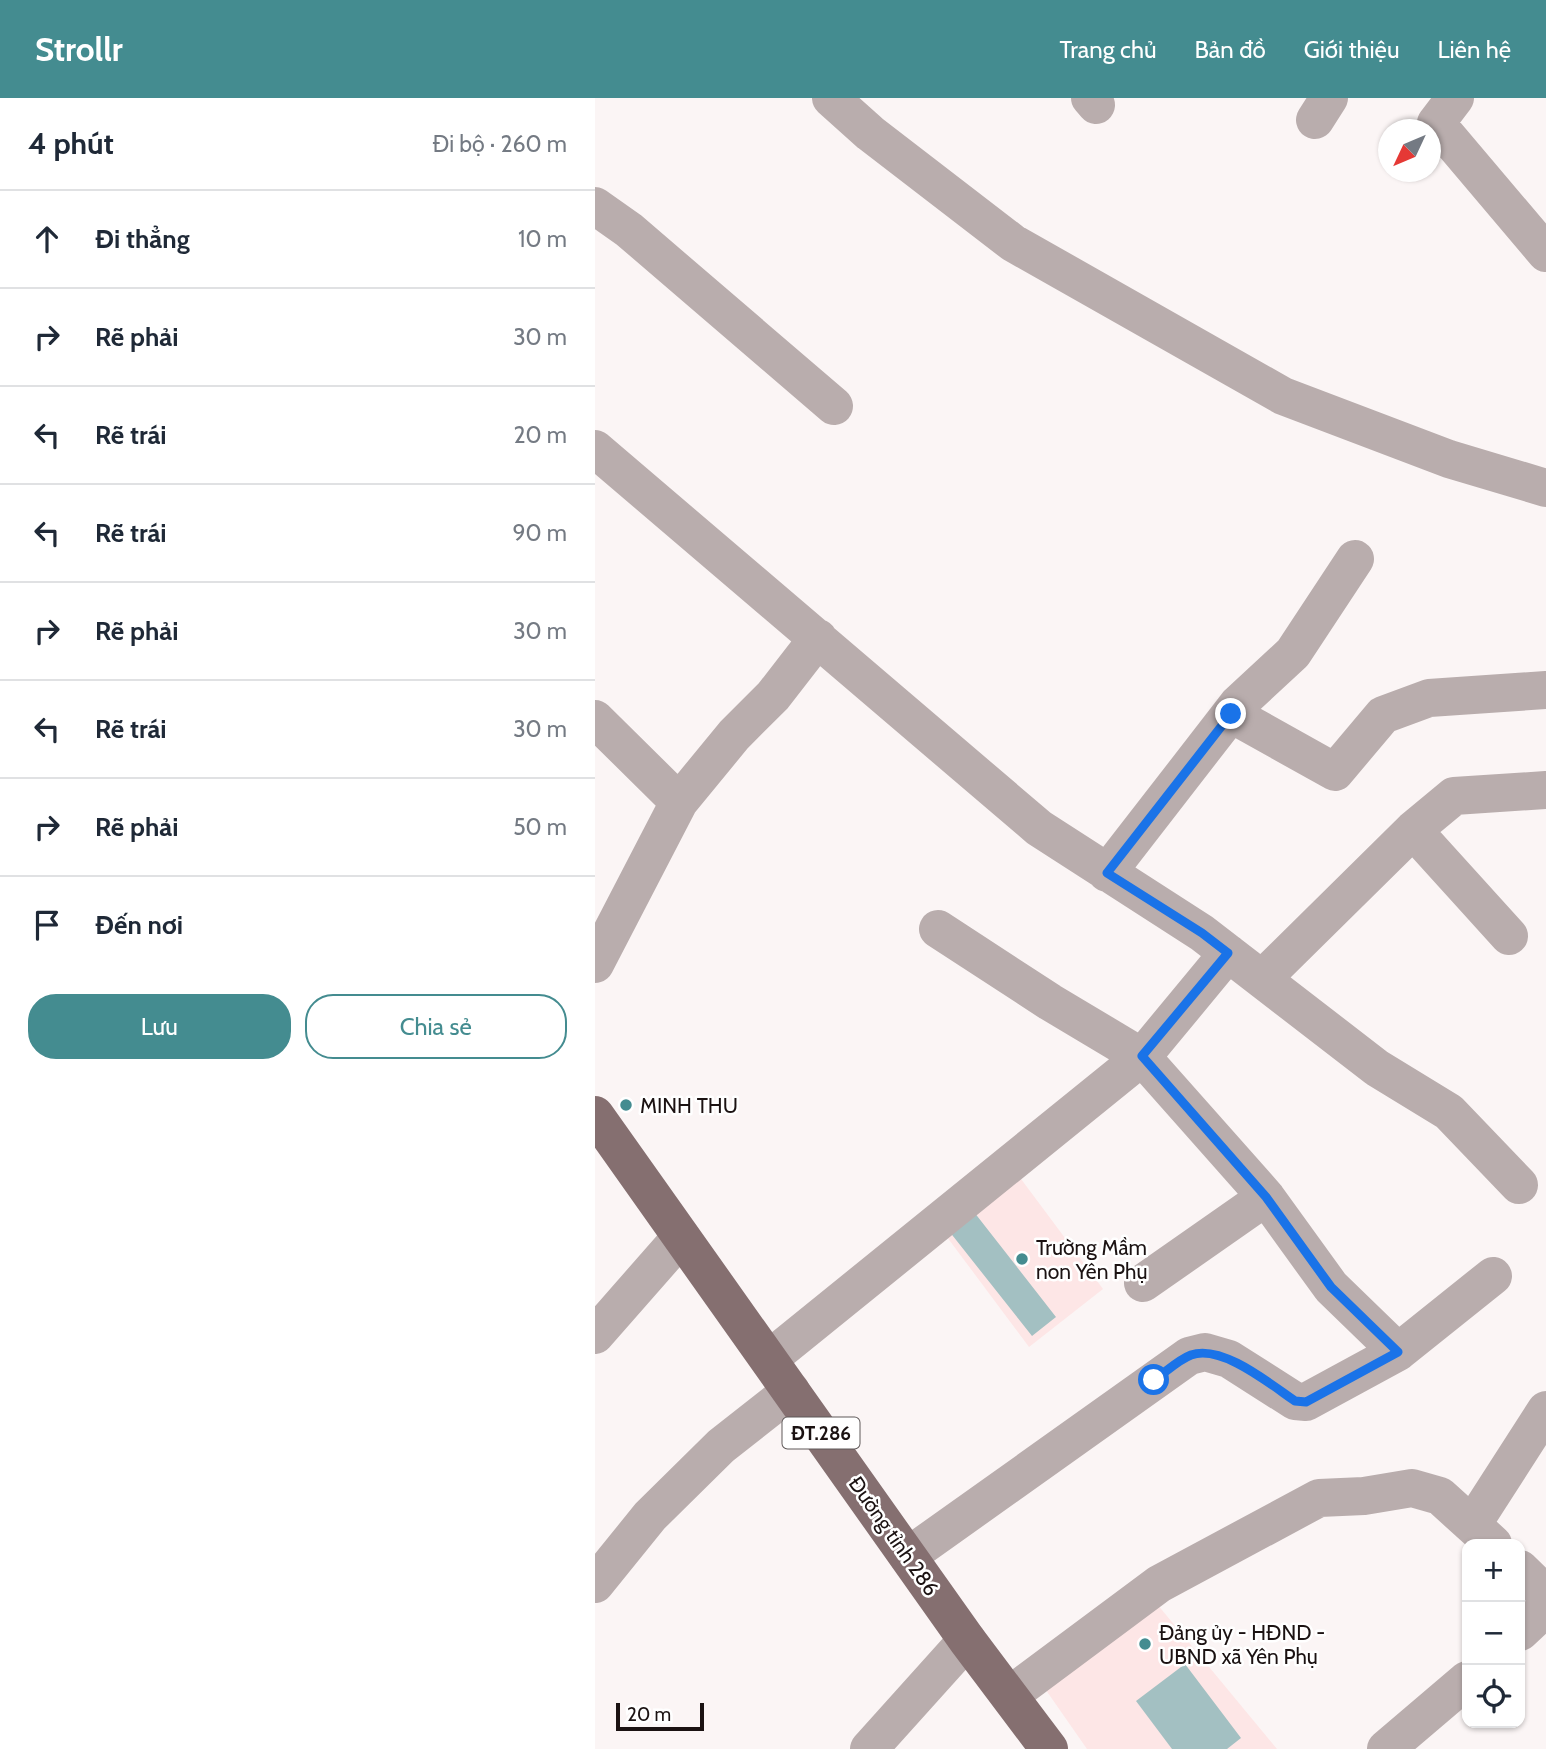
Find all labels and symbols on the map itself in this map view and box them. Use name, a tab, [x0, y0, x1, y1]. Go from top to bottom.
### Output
north arrow	[1378, 119, 1441, 182]
route end	[1215, 698, 1246, 729]
place label: MINH THU	[640, 1093, 738, 1118]
marker: MINH THU	[618, 1097, 634, 1113]
place label: Trường Mầm non Yên Phụ	[1036, 1235, 1147, 1284]
marker: Trường Mầm non Yên Phụ	[1014, 1251, 1030, 1267]
route start	[1138, 1364, 1169, 1395]
road number: ĐT.286	[783, 1418, 859, 1448]
street label: Đường tỉnh 286	[844, 1472, 944, 1600]
place label: Đảng ủy - HĐND - UBND xã Yên Phụ	[1159, 1620, 1325, 1669]
marker: Đảng ủy - HĐND - UBND xã Yên Phụ	[1137, 1636, 1153, 1652]
scale bar	[616, 1700, 703, 1732]

